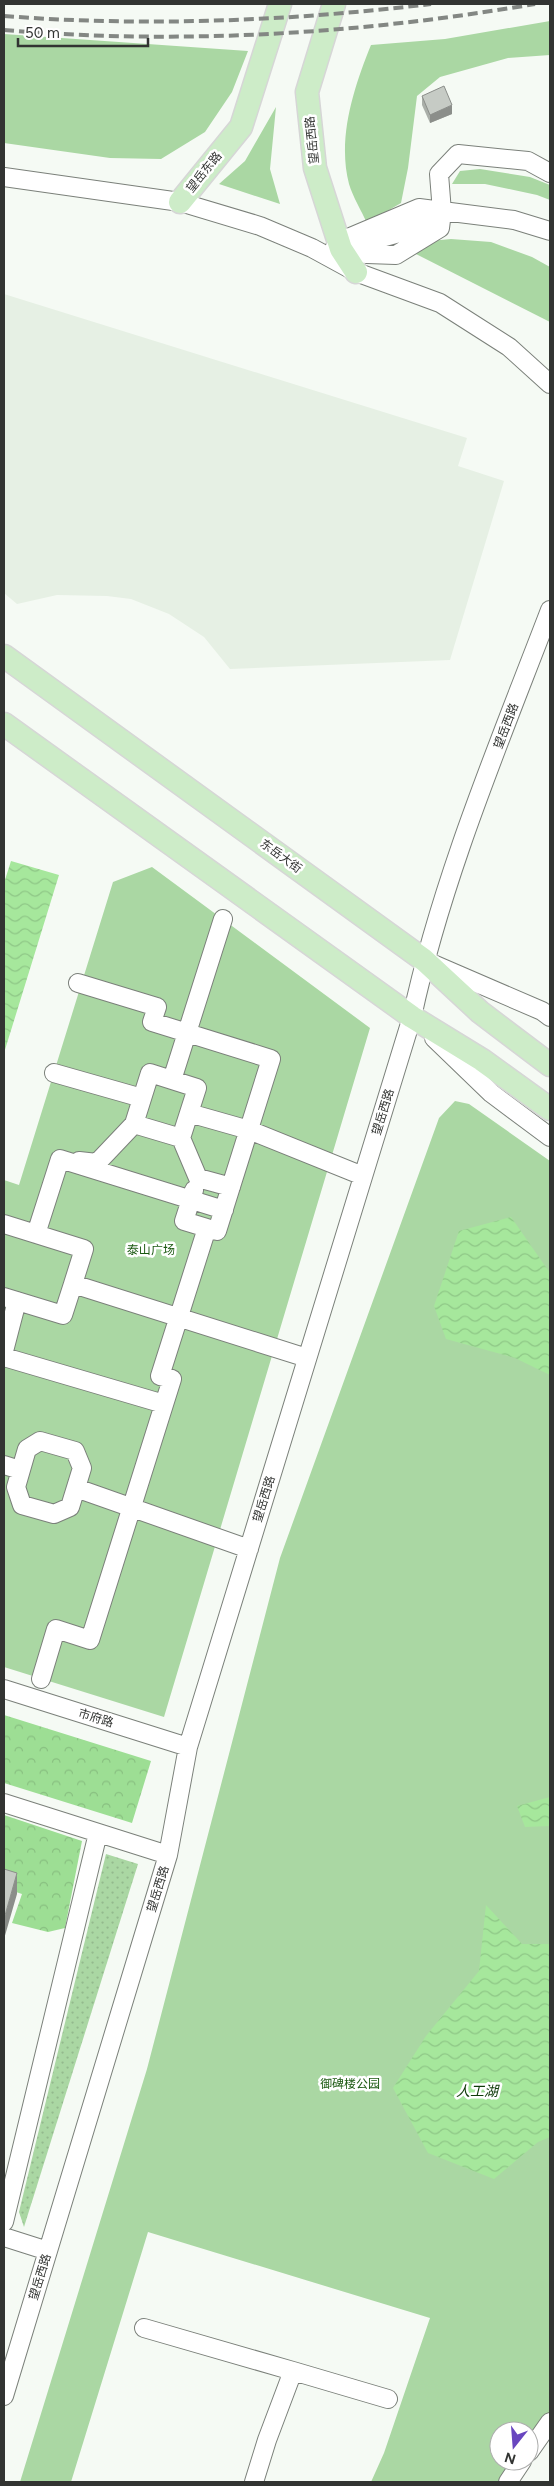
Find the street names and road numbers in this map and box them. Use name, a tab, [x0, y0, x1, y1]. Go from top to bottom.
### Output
street label: 望岳西路	[303, 115, 321, 165]
street label: 望岳东路	[183, 149, 225, 195]
street label: 望岳西路	[491, 701, 521, 751]
street label: 东岳大街	[257, 836, 305, 876]
street label: 望岳西路	[369, 1087, 397, 1137]
street label: 望岳西路	[250, 1474, 278, 1524]
street label: 市府路	[77, 1706, 115, 1730]
street label: 望岳西路	[144, 1864, 172, 1914]
street label: 望岳西路	[26, 2252, 54, 2302]

